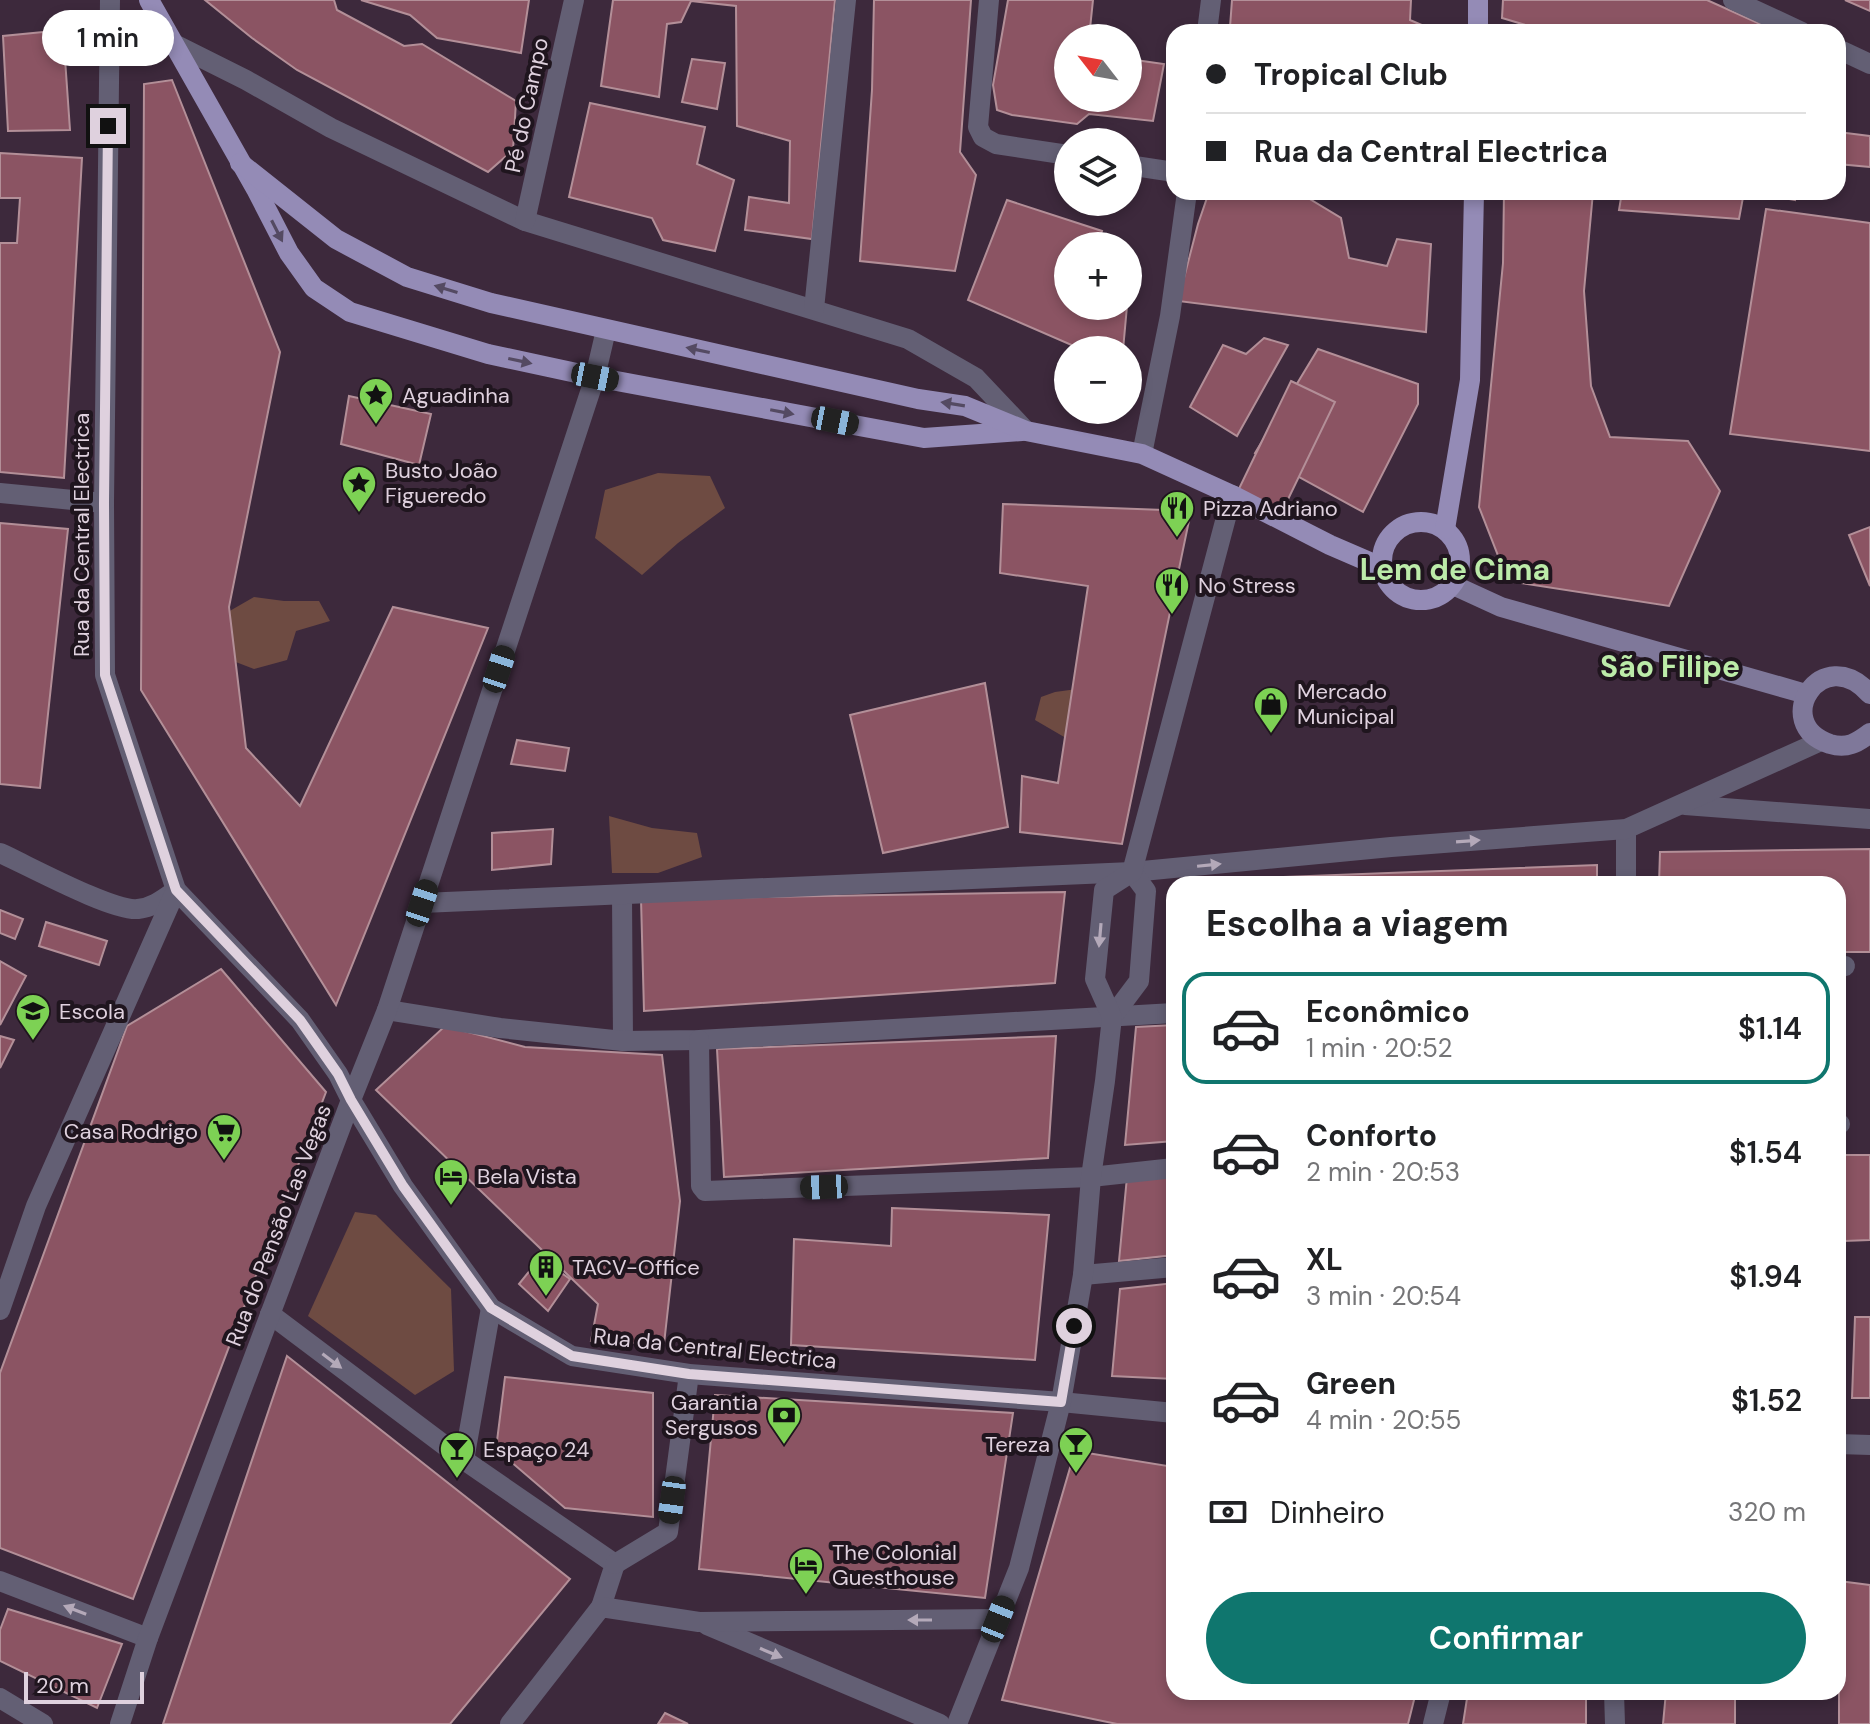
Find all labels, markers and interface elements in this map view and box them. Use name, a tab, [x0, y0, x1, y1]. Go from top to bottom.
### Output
callout: 1 min	[42, 10, 174, 66]
text: 1 min	[77, 21, 139, 55]
north arrow	[1054, 24, 1142, 112]
map controls	[1054, 24, 1142, 424]
street label: Pé do Campo	[498, 35, 555, 175]
text: Tropical Club	[1254, 55, 1448, 94]
route end	[90, 108, 126, 144]
button: layers	[1054, 128, 1142, 216]
text: Rua da Central Electrica	[1254, 132, 1608, 171]
one-way arrow	[271, 219, 284, 242]
button: +	[1054, 232, 1142, 320]
one-way arrow	[434, 282, 458, 295]
button: −	[1054, 336, 1142, 424]
one-way arrow	[686, 343, 711, 356]
one-way arrow	[507, 355, 532, 367]
car	[569, 361, 621, 393]
place icon: Aguadinha	[357, 376, 395, 426]
place label: Aguadinha	[402, 381, 510, 410]
one-way arrow	[940, 397, 965, 410]
car	[809, 405, 861, 437]
one-way arrow	[770, 406, 795, 418]
street label: Rua da Central Electrica	[67, 413, 96, 657]
place label: Busto João Figueredo	[385, 456, 498, 510]
place icon: Busto João Figueredo	[340, 464, 378, 514]
restaurant icon: Pizza Adriano	[1158, 489, 1196, 539]
place label: Pizza Adriano	[1203, 494, 1338, 523]
district label: Lem de Cima	[1360, 550, 1550, 589]
restaurant icon: No Stress	[1153, 566, 1191, 616]
place label: No Stress	[1198, 571, 1296, 600]
car	[480, 642, 518, 696]
district label: São Filipe	[1600, 647, 1740, 686]
place label: Mercado Municipal	[1297, 677, 1395, 731]
shop icon: Mercado Municipal	[1252, 685, 1290, 735]
one-way arrow	[1456, 834, 1481, 847]
one-way arrow	[1197, 858, 1222, 871]
car	[403, 876, 441, 930]
text: Escolha a viagem	[1206, 900, 1509, 947]
one-way arrow	[1093, 923, 1106, 948]
school or university icon: Escola	[14, 992, 52, 1042]
icon: car	[1210, 992, 1282, 1064]
text: Econômico	[1306, 992, 1470, 1031]
place label: Escola	[59, 997, 125, 1026]
text: $1.14	[1738, 1009, 1802, 1048]
text: 1 min · 20:52	[1306, 1031, 1452, 1065]
street label: Rua do Pensão Las Vegas	[219, 1100, 338, 1350]
supermarket icon: Casa Rodrigo	[205, 1112, 243, 1162]
icon: car	[1210, 1116, 1282, 1188]
text: Conforto	[1306, 1116, 1437, 1155]
place label: Casa Rodrigo	[64, 1117, 198, 1146]
text: $1.54	[1729, 1133, 1802, 1172]
text: 2 min · 20:53	[1306, 1155, 1460, 1189]
hotel icon: Bela Vista	[432, 1157, 470, 1207]
place label: Bela Vista	[477, 1162, 577, 1191]
car	[800, 1174, 848, 1200]
icon: car	[1210, 1240, 1282, 1312]
text: XL	[1306, 1240, 1343, 1279]
building icon: TACV-Office	[527, 1248, 565, 1298]
place label: TACV-Office	[572, 1253, 700, 1282]
text: $1.94	[1729, 1257, 1802, 1296]
text: 3 min · 20:54	[1306, 1279, 1461, 1313]
route start	[1056, 1308, 1092, 1344]
street label: Rua da Central Electrica	[592, 1321, 838, 1376]
one-way arrow	[322, 1353, 343, 1369]
icon: car	[1210, 1364, 1282, 1436]
text: Green	[1306, 1364, 1396, 1403]
text: $1.52	[1731, 1381, 1802, 1420]
place label: Garantia Sergusos	[665, 1388, 758, 1442]
bank icon: Garantia Sergusos	[765, 1396, 803, 1446]
text: 4 min · 20:55	[1306, 1403, 1461, 1437]
bar icon: Tereza	[1057, 1425, 1095, 1475]
bar icon: Espaço 24	[438, 1430, 476, 1480]
place label: Tereza	[985, 1430, 1050, 1459]
place label: Espaço 24	[483, 1435, 589, 1464]
car	[657, 1475, 687, 1525]
icon: cash	[1206, 1490, 1250, 1534]
text: Dinheiro	[1270, 1493, 1385, 1532]
text: 320 m	[1728, 1495, 1806, 1529]
place label: The Colonial Guesthouse	[832, 1538, 957, 1592]
hotel icon: The Colonial Guesthouse	[787, 1546, 825, 1596]
car	[978, 1592, 1018, 1646]
button: Confirmar	[1206, 1592, 1806, 1684]
one-way arrow	[63, 1603, 87, 1616]
one-way arrow	[907, 1614, 932, 1626]
one-way arrow	[759, 1646, 783, 1659]
scale bar	[24, 1668, 144, 1704]
text: 20 m	[36, 1671, 89, 1700]

